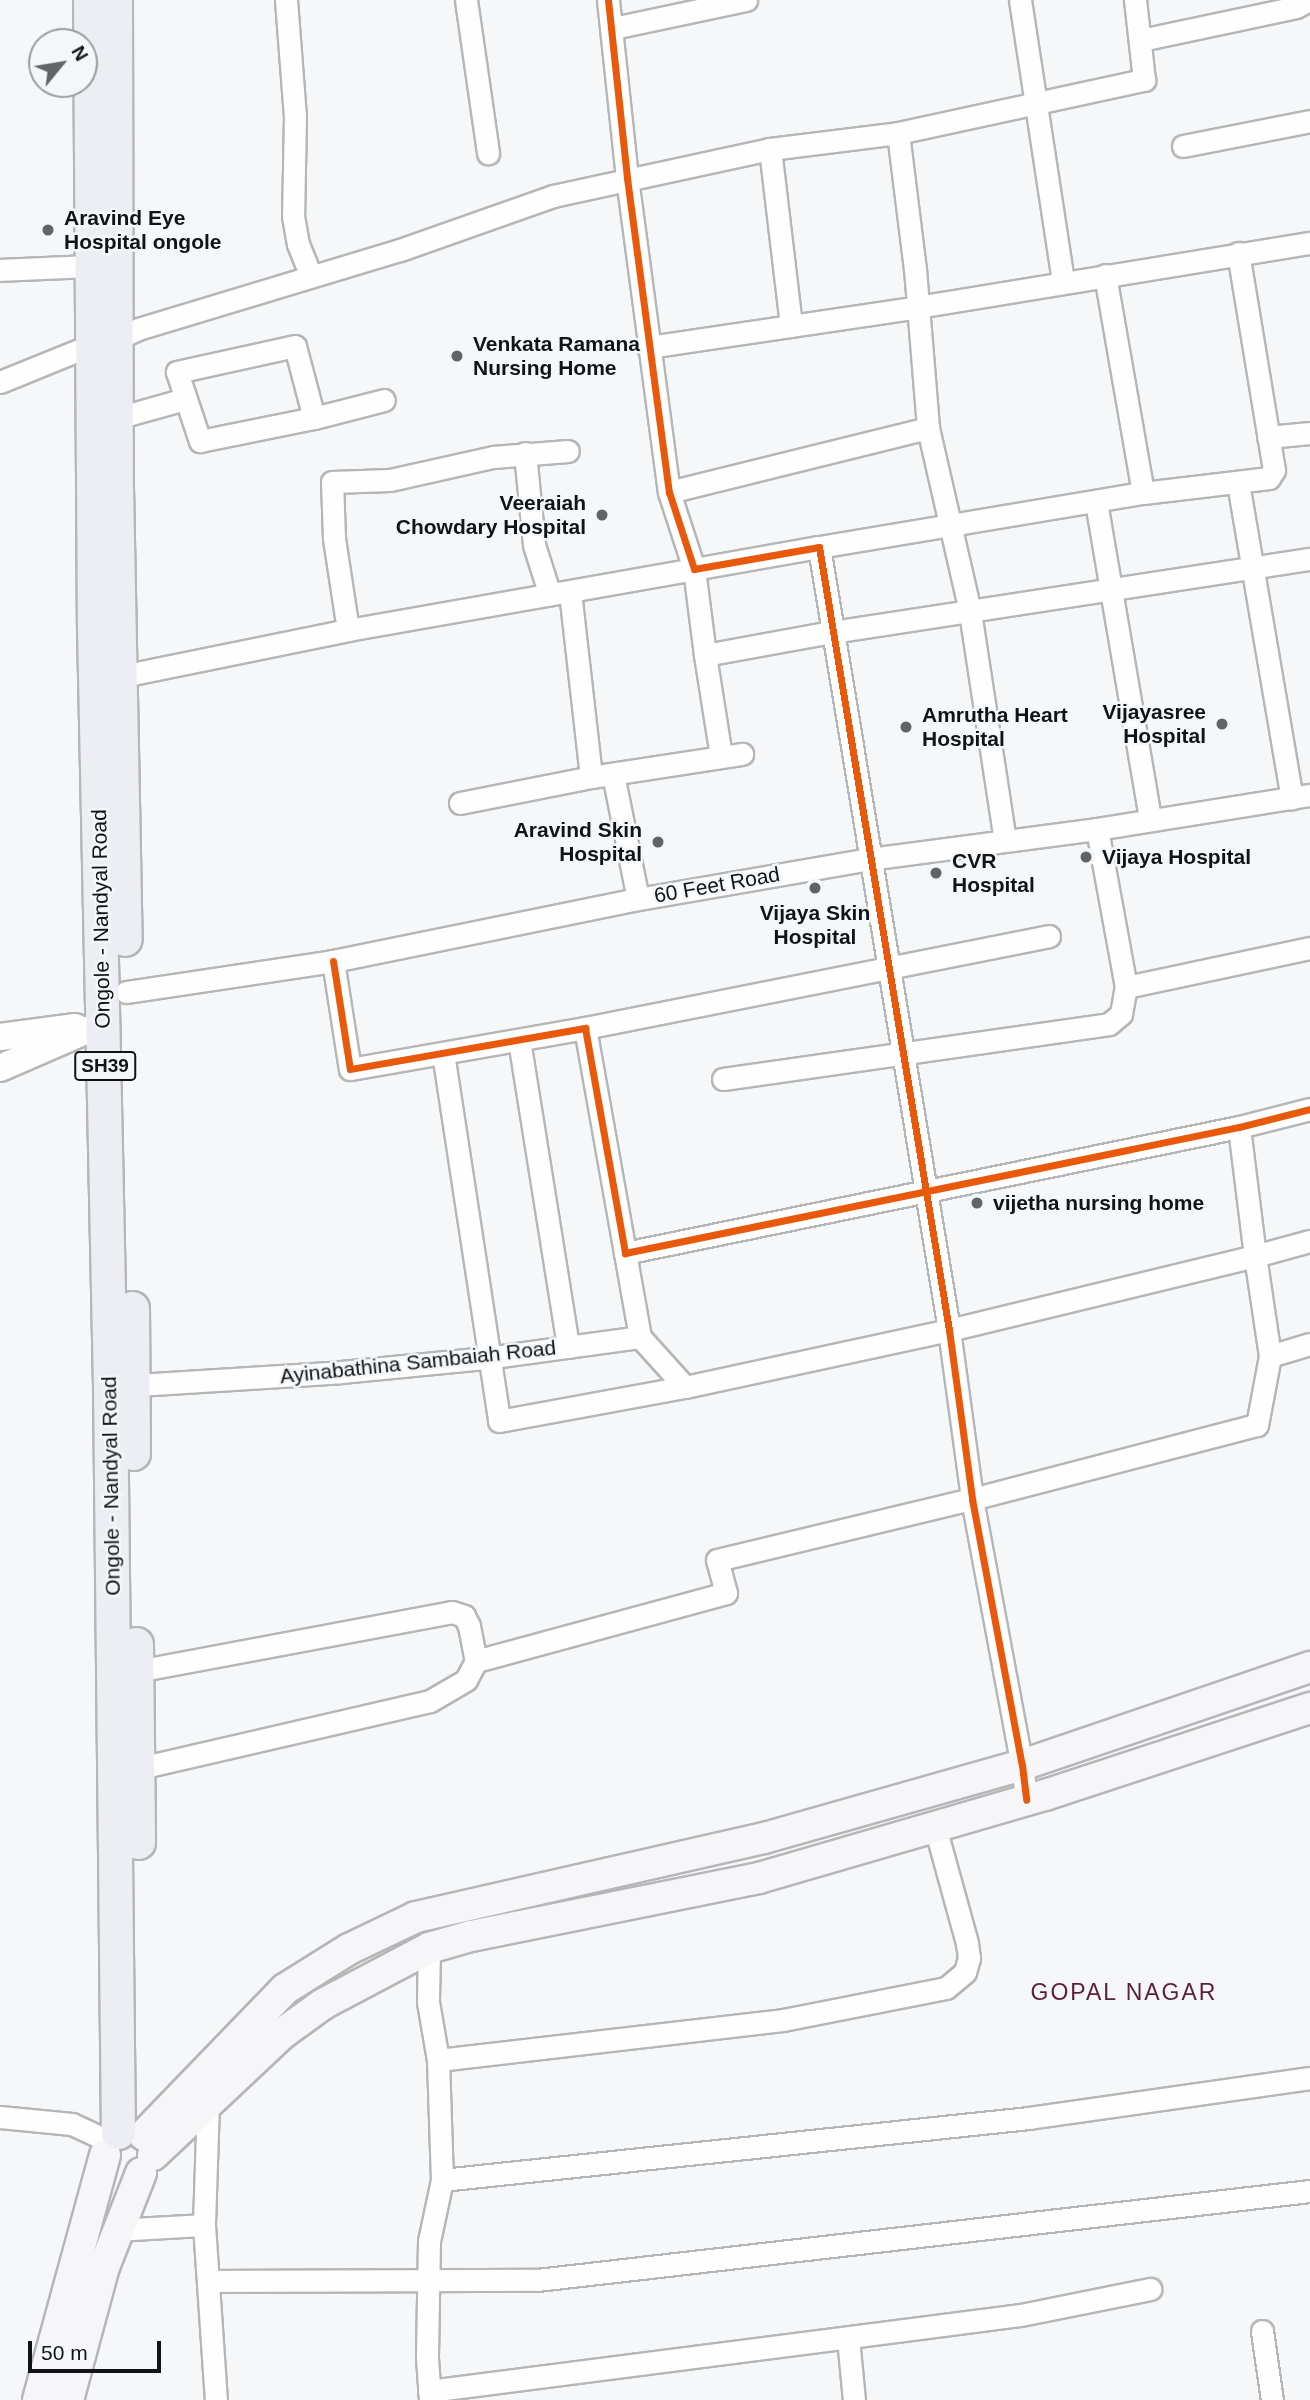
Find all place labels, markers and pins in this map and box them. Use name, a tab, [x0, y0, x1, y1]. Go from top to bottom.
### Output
place label: Aravind Eye Hospital ongole	[64, 205, 222, 255]
marker: Aravind Eye Hospital ongole	[38, 220, 58, 240]
place label: Venkata Ramana Nursing Home	[473, 331, 640, 381]
marker: Venkata Ramana Nursing Home	[447, 346, 467, 366]
place label: Veeraiah Chowdary Hospital	[396, 490, 586, 540]
marker: Veeraiah Chowdary Hospital	[592, 505, 612, 525]
place label: Vijayasree Hospital	[1102, 699, 1206, 749]
place label: Amrutha Heart Hospital	[922, 702, 1068, 752]
marker: Vijayasree Hospital	[1212, 714, 1232, 734]
marker: Amrutha Heart Hospital	[896, 717, 916, 737]
place label: Aravind Skin Hospital	[514, 817, 642, 867]
marker: Aravind Skin Hospital	[648, 832, 668, 852]
place label: Vijaya Hospital	[1102, 844, 1251, 870]
marker: Vijaya Hospital	[1076, 847, 1096, 867]
place label: CVR Hospital	[952, 848, 1035, 898]
marker: CVR Hospital	[926, 863, 946, 883]
marker: Vijaya Skin Hospital	[805, 878, 825, 898]
place label: Vijaya Skin Hospital	[760, 900, 870, 950]
place label: vijetha nursing home	[993, 1190, 1204, 1216]
marker: vijetha nursing home	[967, 1193, 987, 1213]

